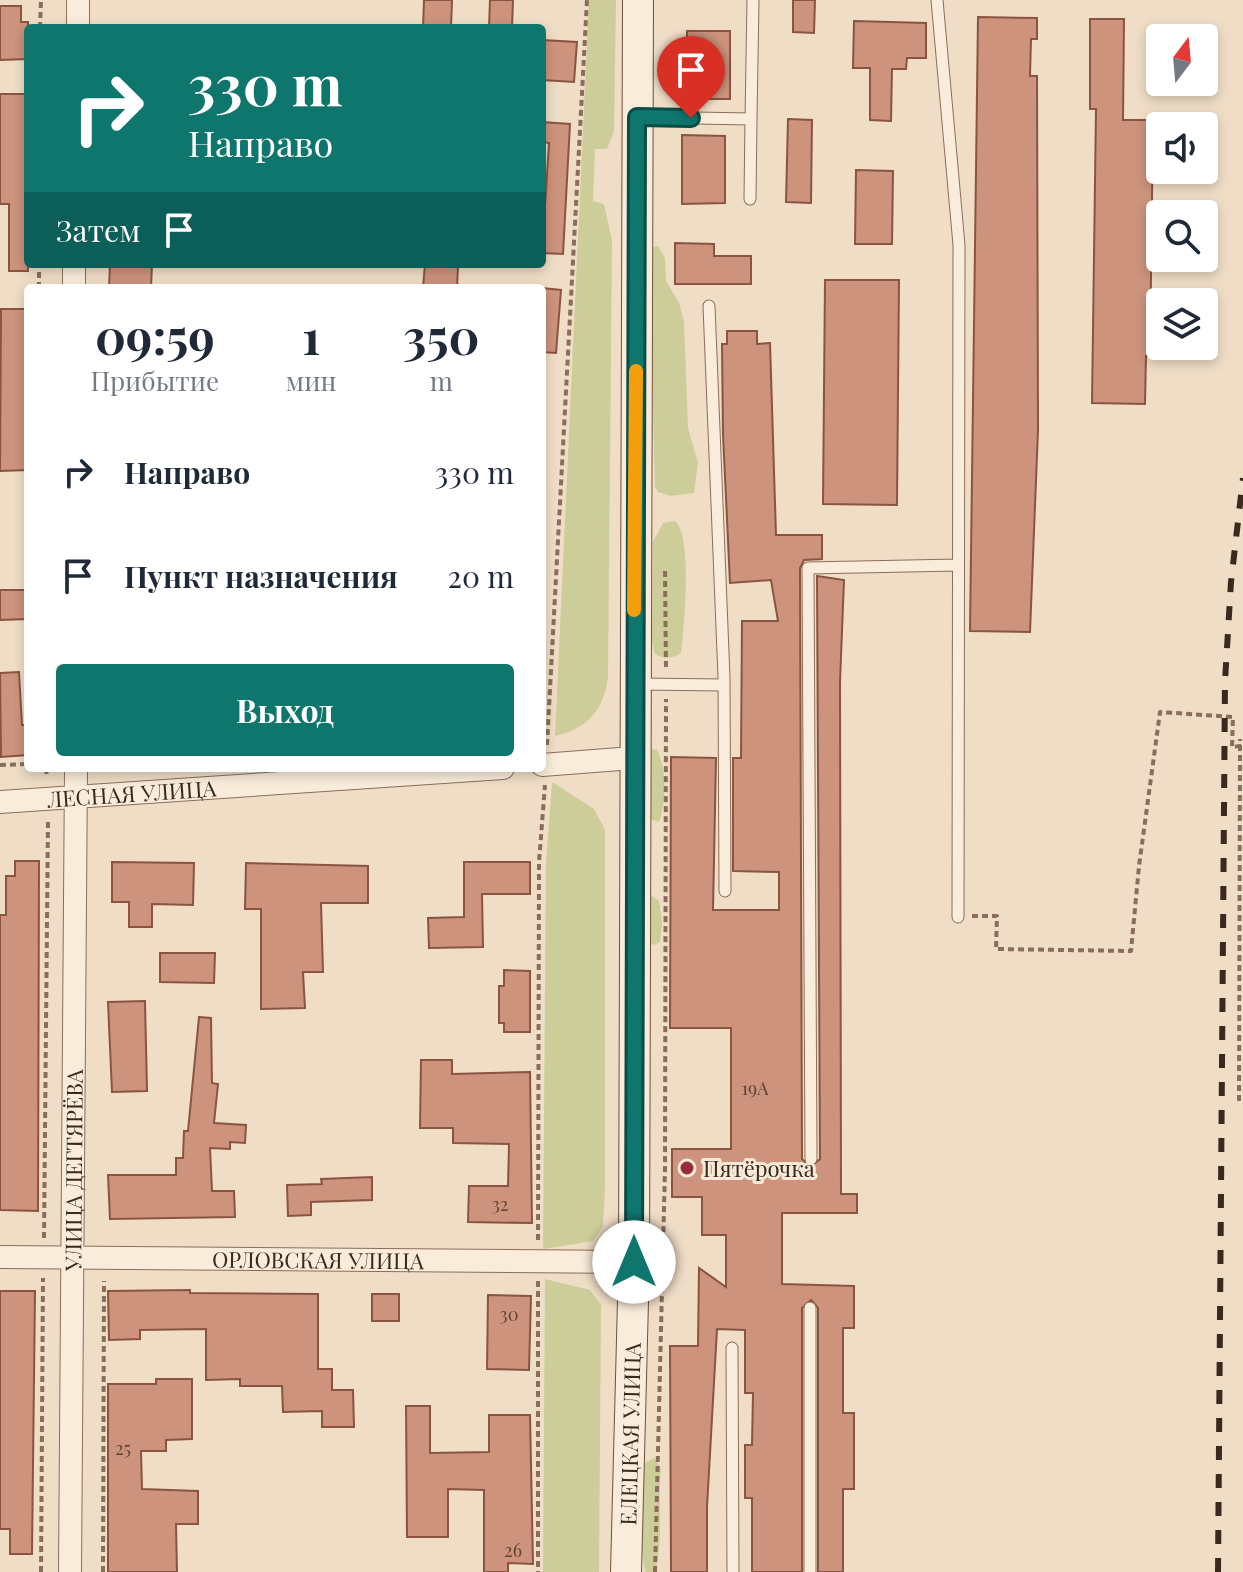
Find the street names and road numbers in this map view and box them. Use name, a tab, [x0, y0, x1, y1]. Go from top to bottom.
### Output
street label: ЛЕСНАЯ УЛИЦА	[45, 772, 218, 814]
street label: УЛИЦА ДЕГТЯРЁВА	[57, 1069, 89, 1272]
street label: ОРЛОВСКАЯ УЛИЦА	[212, 1244, 424, 1275]
street label: ЕЛЕЦКАЯ УЛИЦА	[612, 1342, 647, 1526]

